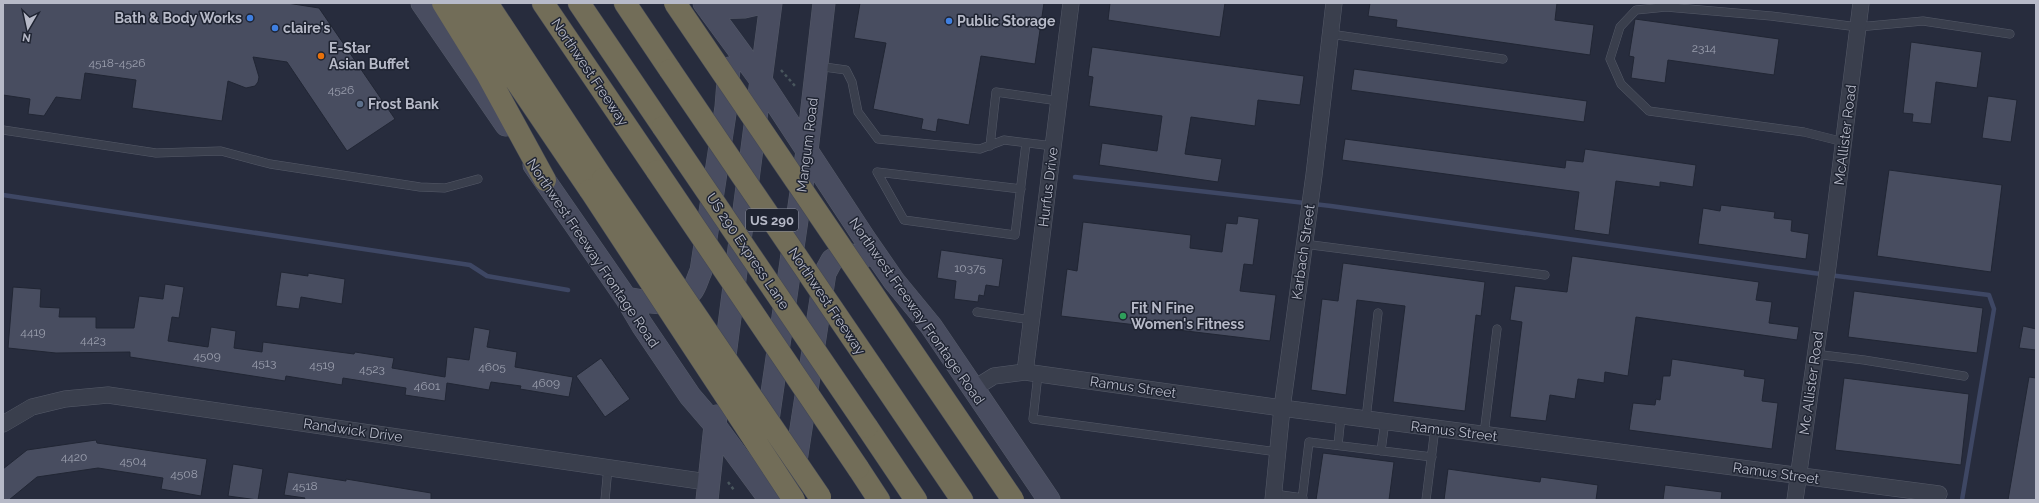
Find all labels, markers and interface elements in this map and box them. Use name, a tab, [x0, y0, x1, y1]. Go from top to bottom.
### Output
north arrow	[8, 8, 48, 48]
place label: Bath & Body Works	[114, 10, 242, 26]
marker: Bath & Body Works	[245, 13, 255, 23]
place label: Public Storage	[957, 13, 1056, 29]
street label: Northwest Freeway	[548, 15, 632, 129]
marker: Public Storage	[944, 16, 954, 26]
place label: claire's	[283, 20, 331, 36]
marker: claire's	[270, 23, 280, 33]
text: N	[21, 30, 32, 44]
place label: E-Star Asian Buffet	[329, 40, 410, 72]
house number: 2314	[1692, 41, 1717, 55]
marker: E-Star Asian Buffet	[316, 51, 326, 61]
house number: 4518-4526	[89, 56, 145, 70]
house number: 4526	[328, 83, 354, 97]
street label: McAllister Road	[1831, 84, 1859, 186]
place label: Frost Bank	[368, 96, 439, 112]
street label: Mangum Road	[793, 97, 821, 193]
marker: Frost Bank	[355, 99, 365, 109]
street label: Hurfus Drive	[1035, 146, 1061, 228]
street label: Northwest Freeway Frontage Road	[524, 156, 662, 350]
street label: US 290 Express Lane	[703, 190, 793, 312]
street label: Karbach Street	[1288, 203, 1318, 301]
road number: US 290	[746, 209, 798, 231]
street label: Northwest Freeway Frontage Road	[846, 215, 988, 407]
street label: Northwest Freeway	[785, 244, 869, 358]
house number: 10375	[954, 261, 986, 275]
place label: Fit N Fine Women's Fitness	[1131, 300, 1244, 332]
marker: Fit N Fine Women's Fitness	[1118, 311, 1128, 321]
house number: 4419	[20, 325, 46, 339]
street label: Mc Allister Road	[1796, 330, 1826, 436]
house number: 4423	[80, 333, 106, 347]
house number: 4509	[193, 349, 221, 363]
house number: 4513	[252, 356, 276, 370]
house number: 4519	[309, 358, 335, 372]
house number: 4605	[478, 360, 506, 374]
house number: 4523	[359, 362, 385, 376]
street label: Ramus Street	[1089, 373, 1177, 401]
house number: 4609	[532, 376, 560, 390]
house number: 4601	[414, 379, 440, 393]
street label: Randwick Drive	[302, 415, 404, 445]
street label: Ramus Street	[1410, 418, 1498, 444]
house number: 4420	[61, 450, 87, 464]
house number: 4504	[120, 454, 147, 468]
street label: Ramus Street	[1732, 459, 1820, 487]
house number: 4508	[170, 467, 198, 481]
house number: 4518	[292, 479, 318, 493]

